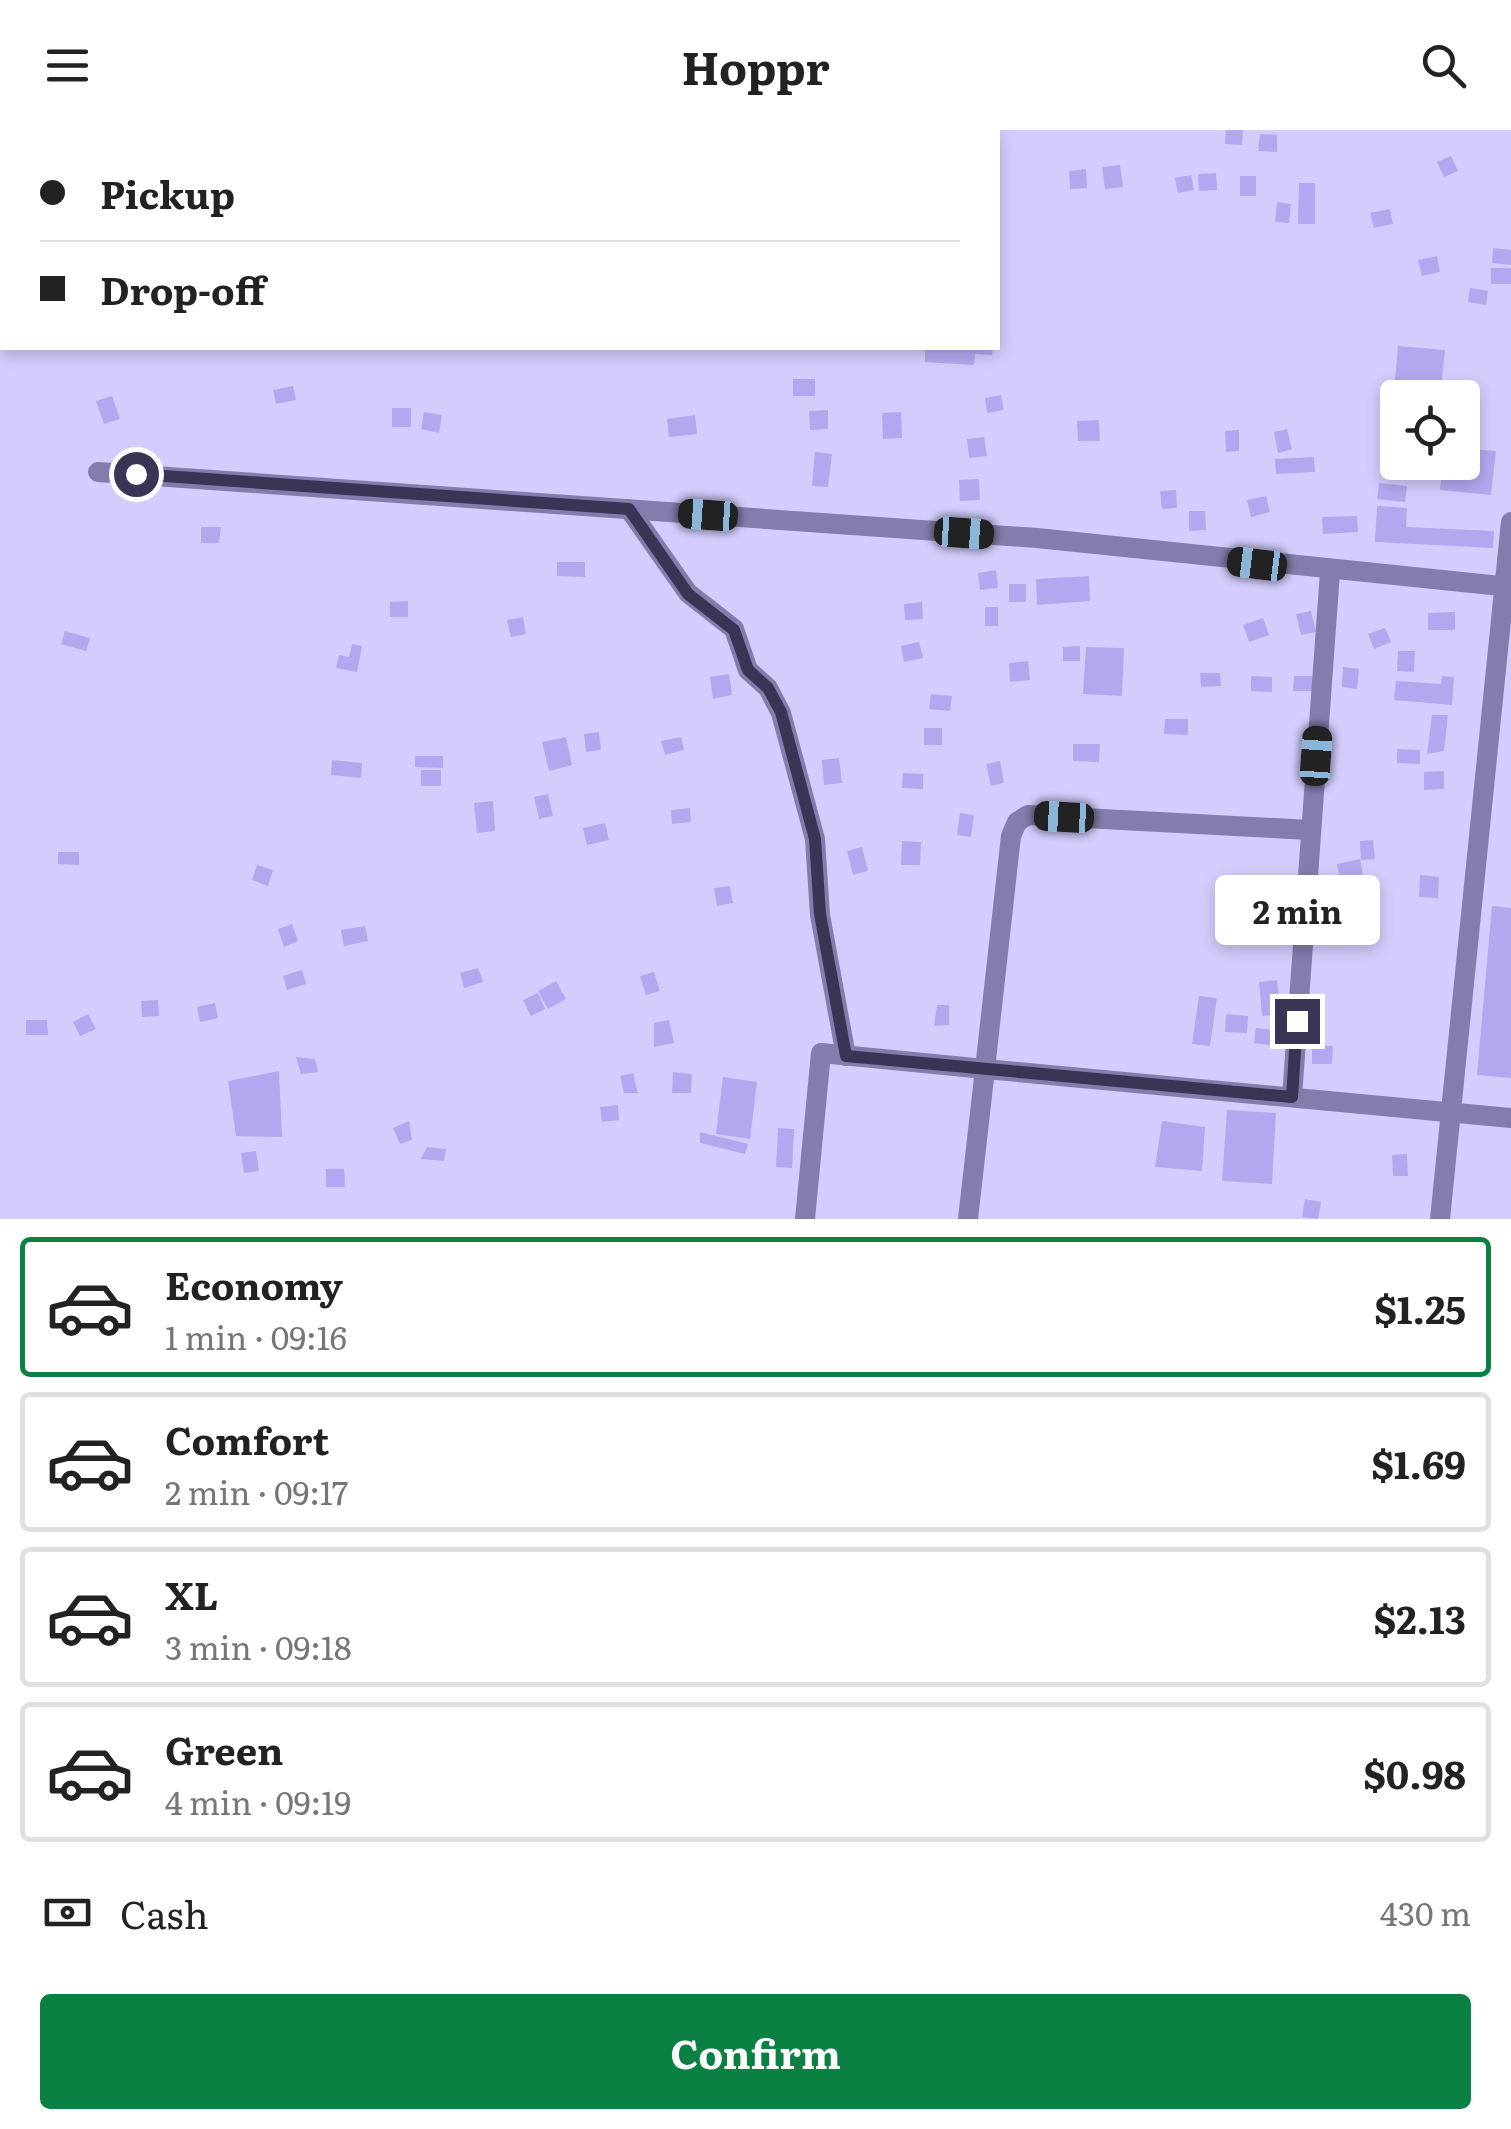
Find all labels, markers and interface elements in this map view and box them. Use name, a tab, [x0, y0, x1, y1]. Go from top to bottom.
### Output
text: Hoppr	[681, 32, 830, 99]
icon: menu	[40, 38, 95, 93]
icon: search	[1416, 38, 1471, 93]
text: Pickup	[100, 164, 235, 221]
text: Drop-off	[100, 260, 265, 317]
map controls	[1380, 380, 1480, 480]
button: locate	[1380, 380, 1480, 480]
route start	[114, 452, 159, 497]
car	[677, 498, 739, 532]
car	[933, 516, 995, 550]
car	[1225, 545, 1289, 583]
car	[1299, 725, 1333, 787]
car	[1033, 800, 1095, 834]
callout: 2 min	[1214, 876, 1380, 946]
text: 2 min	[1253, 886, 1342, 934]
route end	[1275, 999, 1320, 1044]
text: Economy	[165, 1255, 343, 1312]
icon: car	[45, 1262, 135, 1352]
text: $1.25	[1374, 1279, 1466, 1336]
text: 1 min · 09:16	[165, 1312, 347, 1360]
text: Comfort	[165, 1410, 329, 1467]
icon: car	[45, 1417, 135, 1507]
text: $1.69	[1371, 1434, 1466, 1491]
text: 2 min · 09:17	[165, 1467, 348, 1515]
text: XL	[165, 1565, 218, 1622]
icon: car	[45, 1572, 135, 1662]
text: $2.13	[1374, 1589, 1466, 1646]
text: 3 min · 09:18	[165, 1622, 352, 1670]
text: Green	[165, 1720, 283, 1777]
icon: car	[45, 1727, 135, 1817]
text: $0.98	[1363, 1744, 1466, 1801]
text: 4 min · 09:19	[165, 1777, 351, 1825]
text: Cash	[120, 1884, 209, 1941]
icon: cash	[40, 1885, 95, 1940]
text: 430 m	[1380, 1888, 1471, 1936]
button: Confirm	[40, 1994, 1471, 2109]

